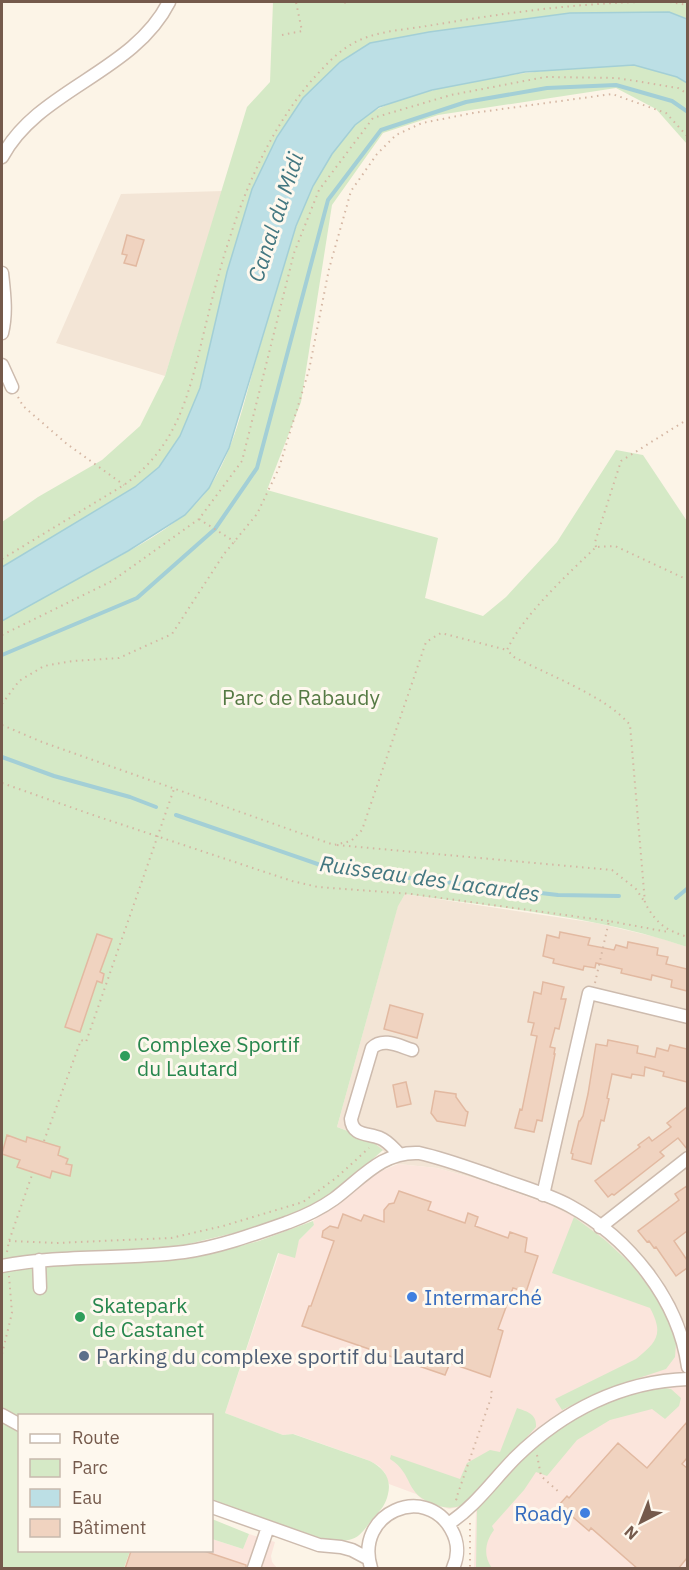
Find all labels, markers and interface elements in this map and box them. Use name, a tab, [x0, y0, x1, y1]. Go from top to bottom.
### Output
water label: Canal du Midi	[240, 149, 310, 285]
park label: Parc de Rabaudy	[222, 683, 380, 711]
water label: Ruisseau des Lacardes	[318, 848, 542, 908]
place label: Complexe Sportif du Lautard	[137, 1030, 300, 1082]
marker: Complexe Sportif du Lautard	[118, 1049, 132, 1063]
place label: Intermarché	[424, 1283, 542, 1311]
marker: Intermarché	[405, 1290, 419, 1304]
place label: Skatepark de Castanet	[92, 1291, 204, 1343]
marker: Skatepark de Castanet	[73, 1310, 87, 1324]
place label: Parking du complexe sportif du Lautard	[96, 1342, 465, 1370]
marker: Parking du complexe sportif du Lautard	[77, 1349, 91, 1363]
legend	[18, 1414, 213, 1552]
text: Route	[72, 1426, 120, 1449]
text: Parc	[72, 1456, 108, 1479]
text: Eau	[72, 1486, 102, 1509]
north arrow	[611, 1492, 671, 1552]
place label: Roady	[514, 1499, 574, 1527]
marker: Roady	[578, 1506, 592, 1520]
text: Bâtiment	[72, 1516, 146, 1539]
text: N	[620, 1522, 642, 1544]

